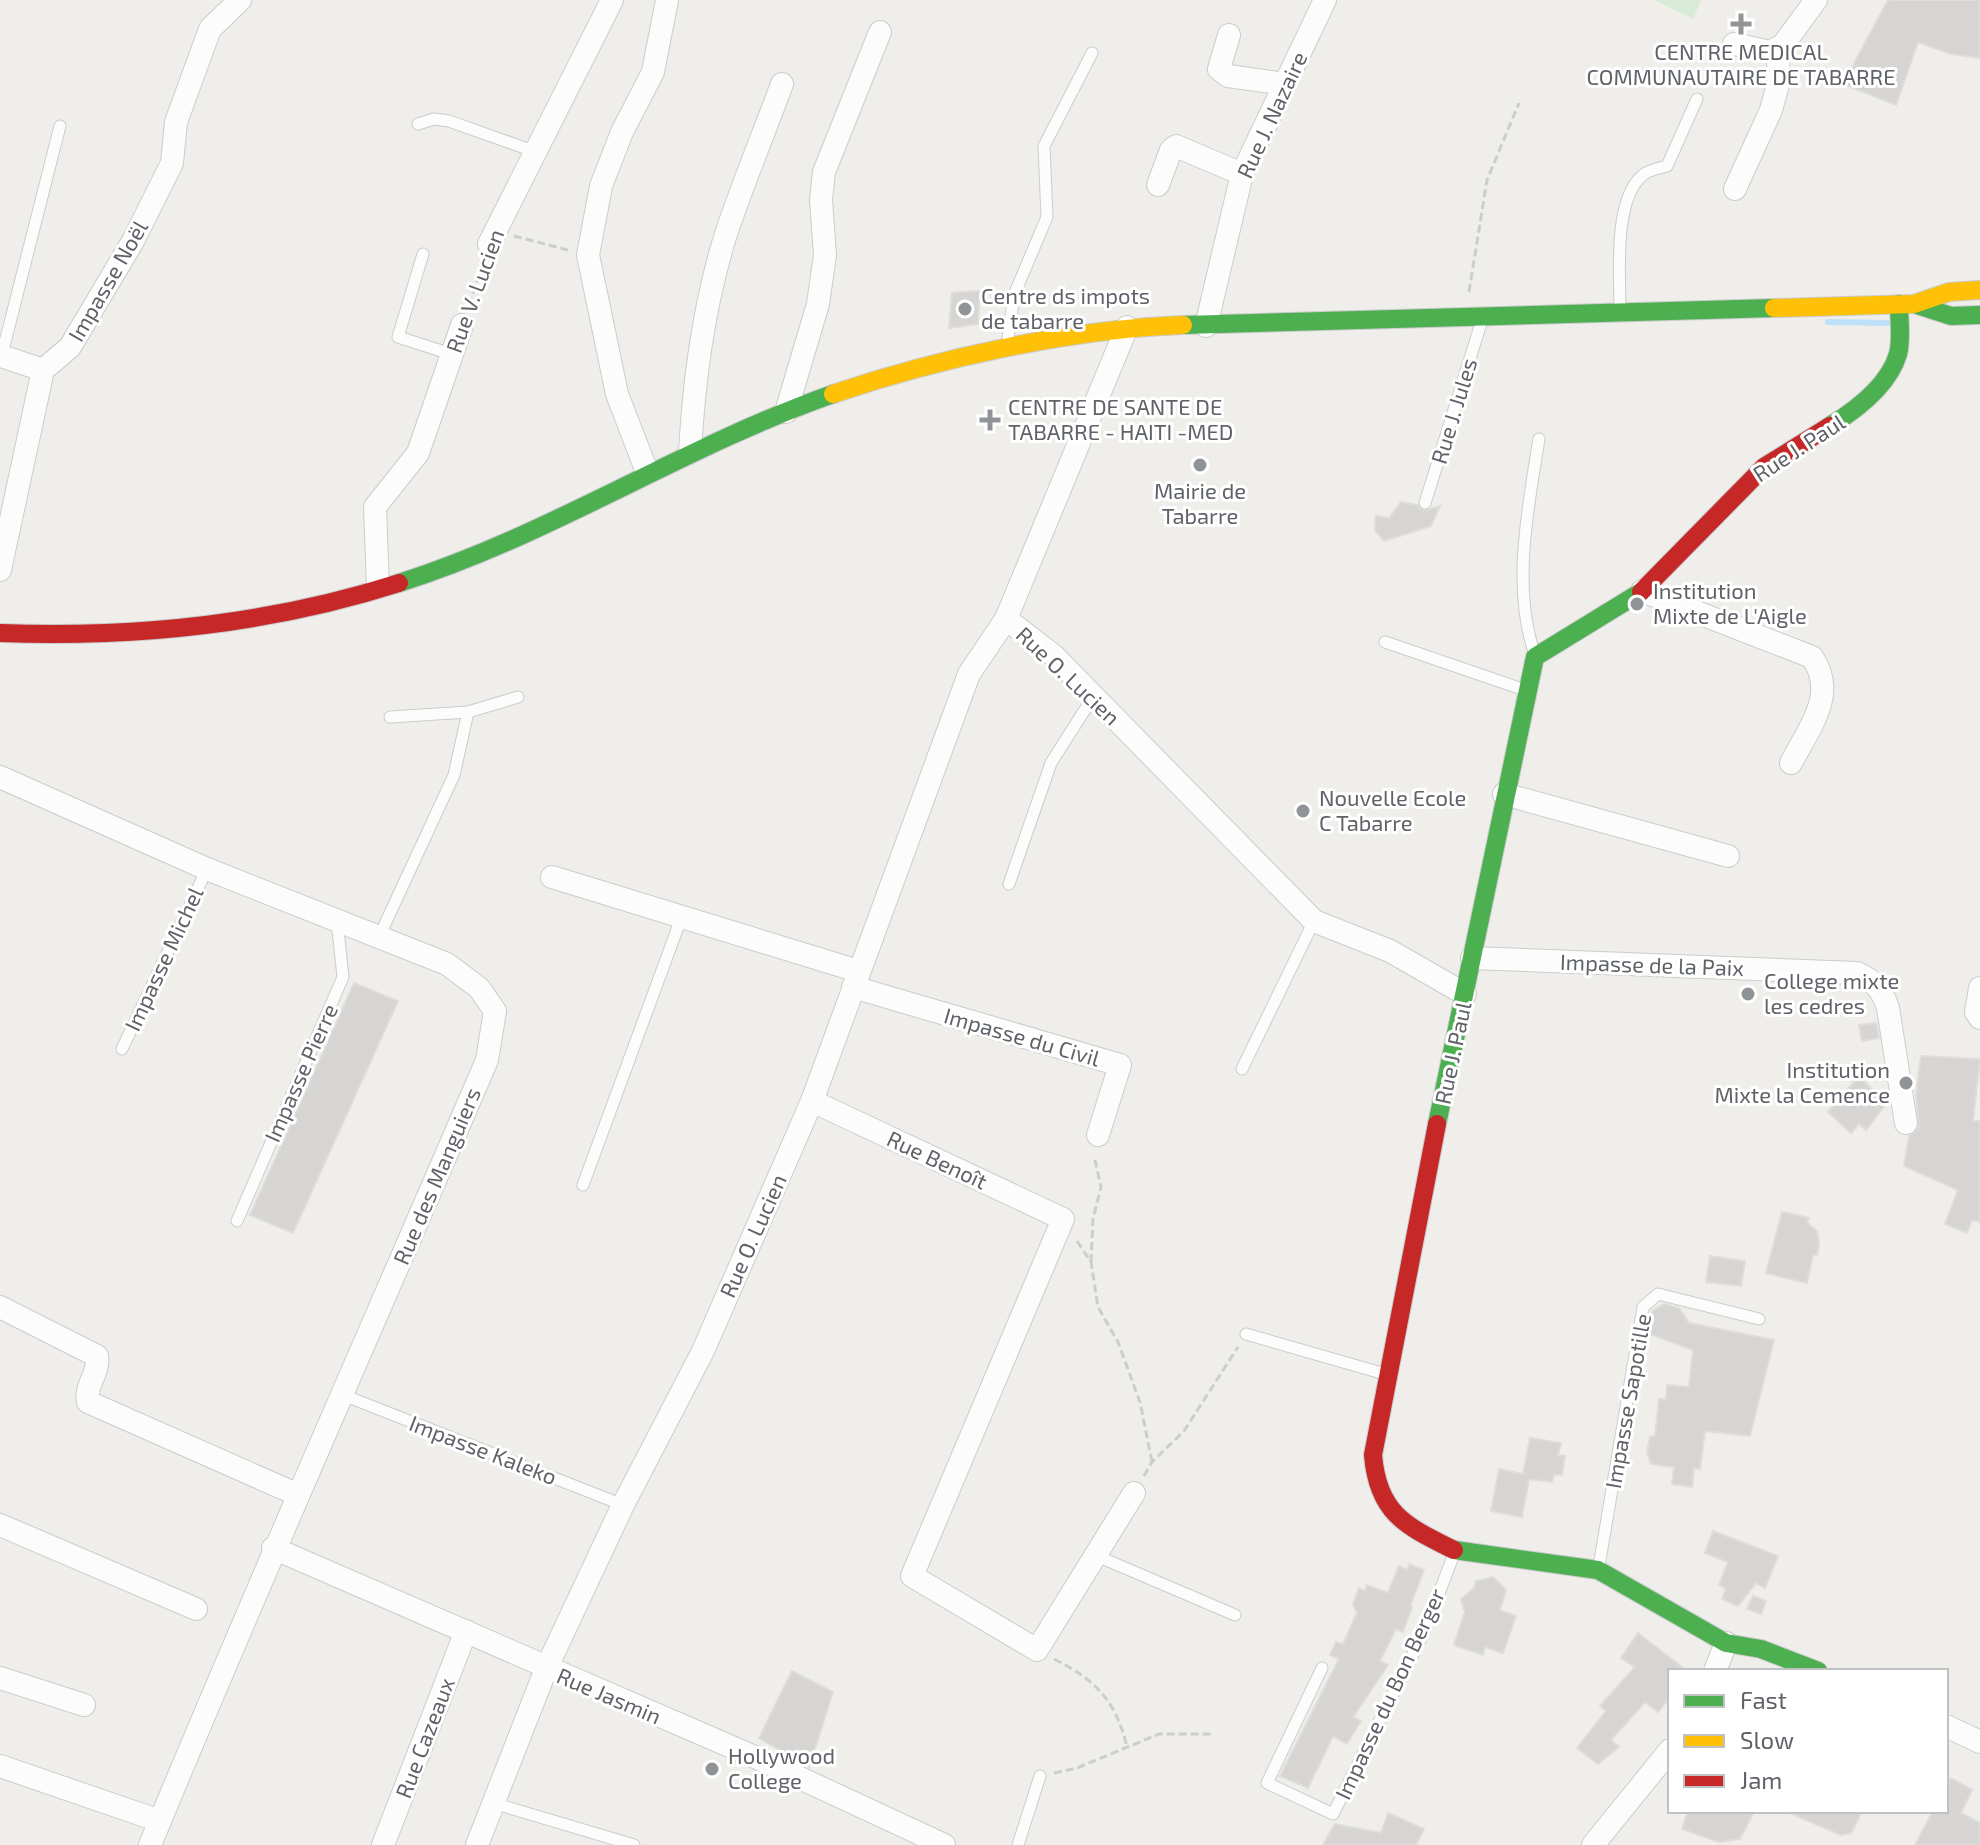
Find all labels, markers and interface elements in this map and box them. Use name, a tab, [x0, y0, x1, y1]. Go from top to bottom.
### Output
marker: CENTRE MEDICAL COMMUNAUTAIRE DE TABARRE	[1730, 13, 1752, 35]
place label: CENTRE MEDICAL COMMUNAUTAIRE DE TABARRE	[1586, 38, 1896, 89]
street label: Rue J. Nazaire	[1230, 47, 1312, 182]
street label: Impasse Noël	[62, 215, 152, 346]
street label: Rue V. Lucien	[440, 225, 508, 356]
place label: Centre ds impots de tabarre	[981, 282, 1150, 333]
marker: Centre ds impots de tabarre	[956, 300, 974, 318]
street label: Rue J. Jules	[1425, 355, 1481, 467]
place label: CENTRE DE SANTE DE TABARRE - HAITI -MED	[1008, 393, 1233, 444]
street label: Rue J. Paul	[1748, 408, 1849, 486]
marker: CENTRE DE SANTE DE TABARRE - HAITI -MED	[979, 409, 1001, 431]
marker: Mairie de Tabarre	[1191, 456, 1209, 474]
place label: Mairie de Tabarre	[1154, 477, 1246, 528]
place label: Institution Mixte de L'Aigle	[1653, 577, 1807, 628]
marker: Institution Mixte de L'Aigle	[1628, 595, 1646, 613]
street label: Rue O. Lucien	[1012, 621, 1126, 730]
place label: Nouvelle Ecole C Tabarre	[1319, 784, 1466, 835]
marker: Nouvelle Ecole C Tabarre	[1294, 802, 1312, 820]
street label: Impasse Michel	[118, 882, 208, 1035]
street label: Impasse de la Paix	[1560, 948, 1745, 980]
place label: College mixte les cedres	[1764, 967, 1899, 1018]
marker: College mixte les cedres	[1739, 985, 1757, 1003]
street label: Rue J. Paul	[1429, 999, 1476, 1106]
street label: Impasse Pierre	[258, 1000, 342, 1146]
street label: Impasse du Civil	[941, 1001, 1104, 1071]
place label: Institution Mixte la Cemence	[1714, 1056, 1890, 1107]
marker: Institution Mixte la Cemence	[1897, 1074, 1915, 1092]
street label: Rue des Manguiers	[387, 1083, 485, 1268]
street label: Rue Benoît	[883, 1125, 992, 1194]
street label: Rue O. Lucien	[713, 1170, 791, 1301]
street label: Impasse Sapotille	[1599, 1311, 1655, 1490]
street label: Impasse Kaleko	[406, 1409, 561, 1489]
street label: Impasse du Bon Berger	[1329, 1584, 1450, 1803]
street label: Rue Jasmin	[553, 1661, 665, 1729]
legend	[1668, 1669, 1948, 1813]
street label: Rue Cazeaux	[389, 1673, 459, 1801]
text: Fast	[1740, 1685, 1787, 1714]
text: Slow	[1740, 1725, 1794, 1754]
place label: Hollywood College	[728, 1742, 835, 1793]
marker: Hollywood College	[703, 1760, 721, 1778]
text: Jam	[1740, 1765, 1782, 1794]

